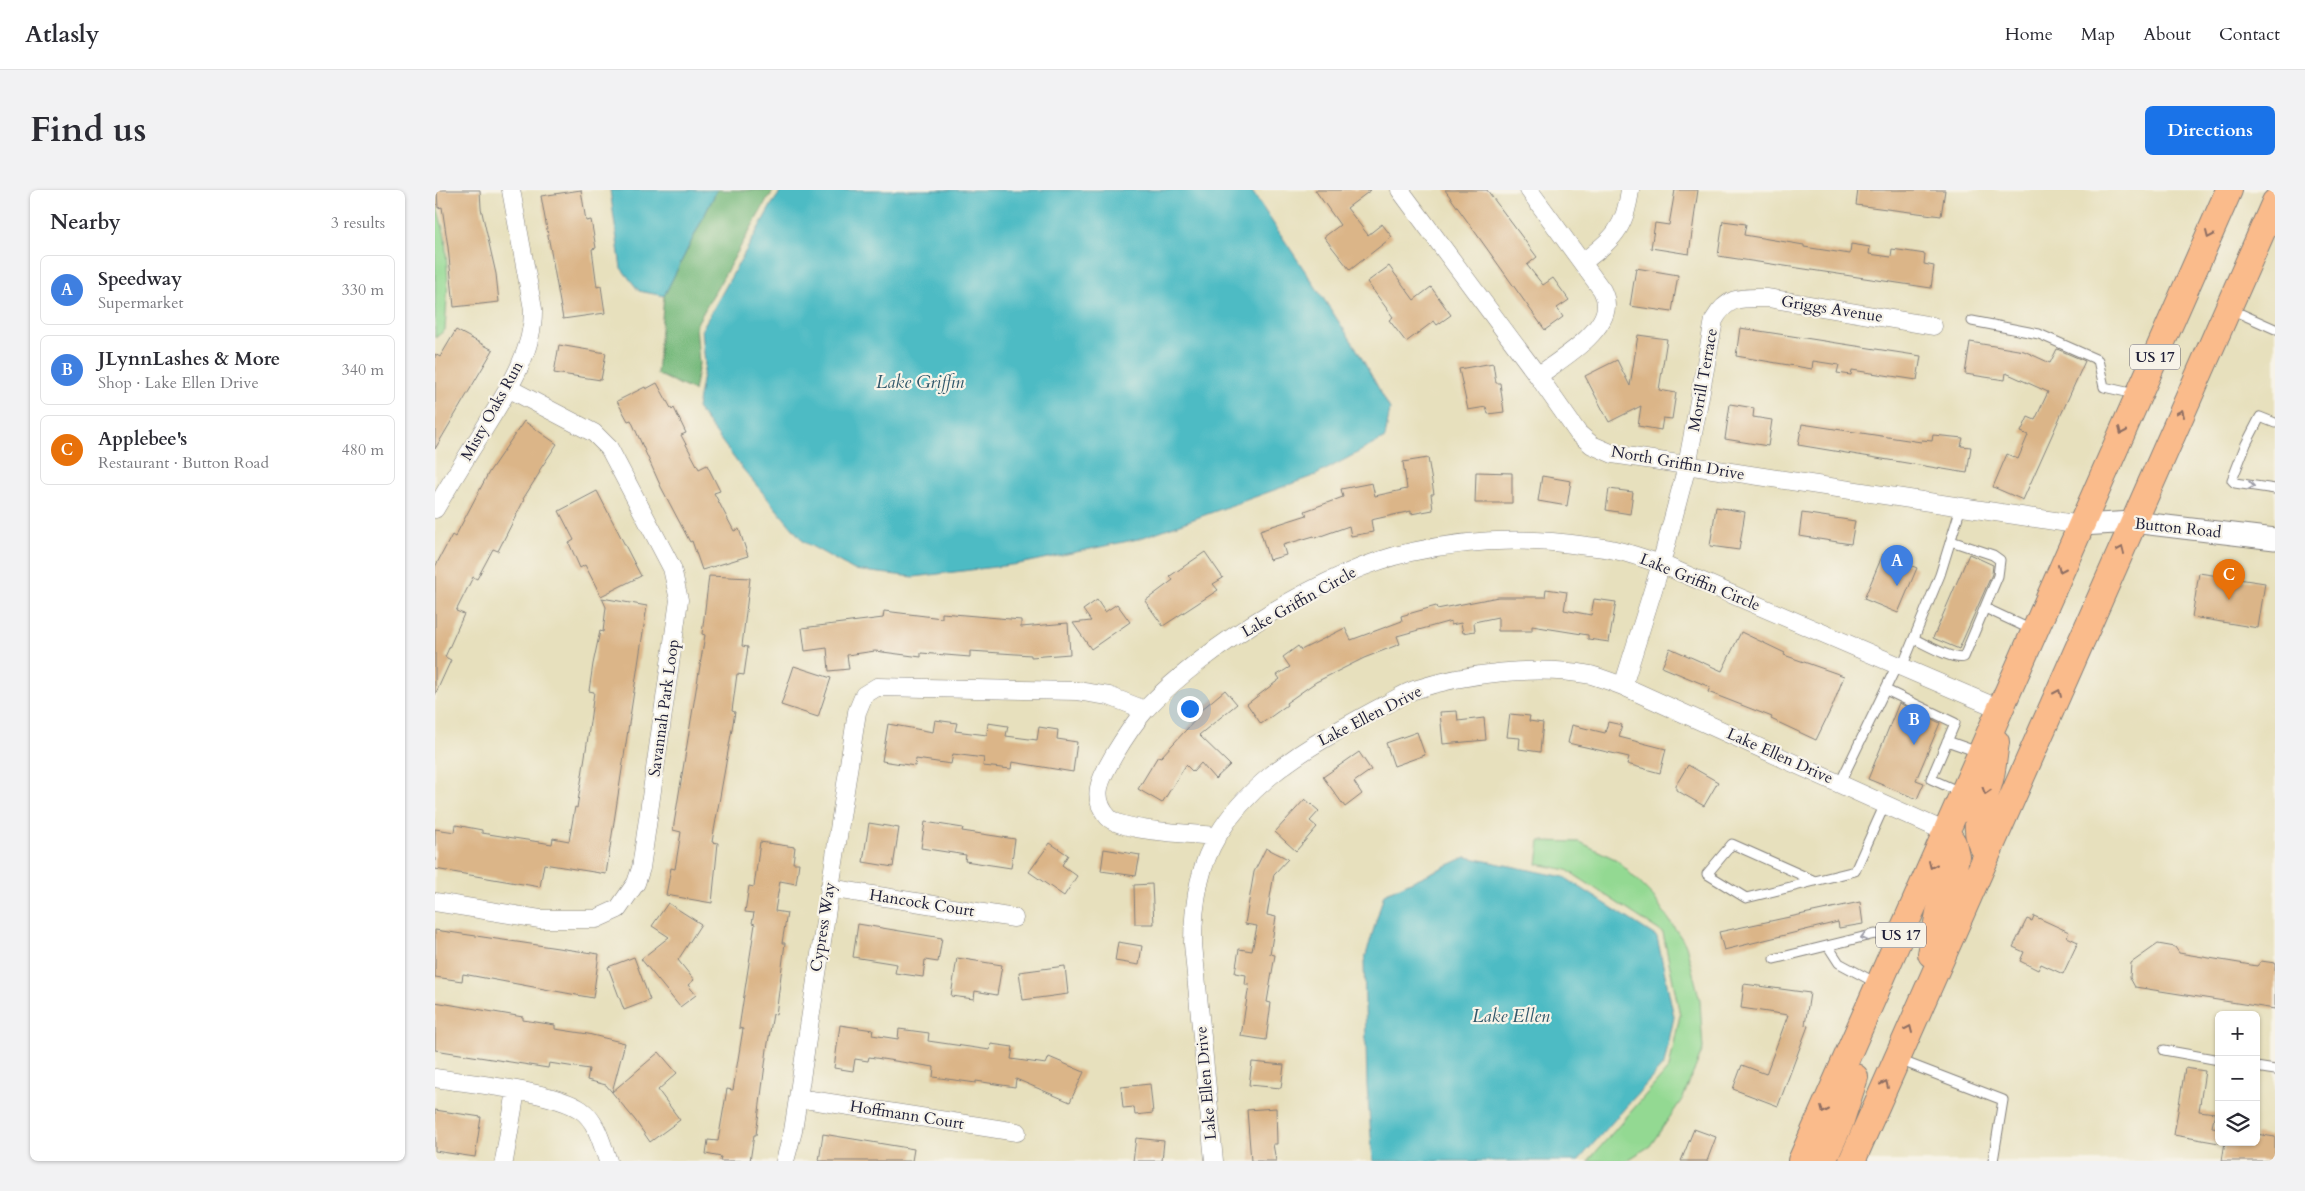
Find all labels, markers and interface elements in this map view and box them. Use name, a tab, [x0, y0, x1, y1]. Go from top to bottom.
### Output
text: Atlasly	[25, 18, 99, 51]
text: Home	[2005, 22, 2053, 47]
text: Map	[2081, 22, 2115, 47]
text: About	[2143, 22, 2191, 47]
text: Contact	[2219, 22, 2280, 47]
text: Find us	[30, 106, 146, 154]
button: Directions	[2145, 106, 2275, 155]
text: Nearby	[50, 208, 121, 237]
text: 3 results	[331, 212, 385, 234]
one-way arrow	[2204, 230, 2215, 239]
text: Speedway	[98, 266, 182, 292]
text: A	[61, 279, 73, 301]
text: 330 m	[342, 279, 384, 301]
street label: Griggs Avenue	[1780, 290, 1884, 328]
text: Supermarket	[98, 292, 184, 314]
street label: Morrill Terrace	[1683, 327, 1723, 433]
road number: US 17	[2130, 344, 2180, 370]
text: JLynnLashes & More	[98, 346, 280, 372]
street label: Misty Oaks Run	[456, 357, 528, 465]
text: B	[61, 359, 73, 381]
text: 340 m	[342, 359, 384, 381]
water label: Lake Griffin	[876, 370, 964, 395]
text: Shop · Lake Ellen Drive	[98, 372, 259, 394]
one-way arrow	[2175, 409, 2186, 418]
text: Applebee's	[98, 426, 187, 452]
one-way arrow	[2117, 426, 2128, 435]
text: C	[61, 439, 73, 461]
text: 480 m	[342, 439, 384, 461]
street label: North Griffin Drive	[1610, 440, 1746, 486]
text: Restaurant · Button Road	[98, 452, 269, 474]
one-way arrow	[2247, 480, 2255, 490]
street label: Button Road	[2134, 513, 2223, 544]
pin: A	[1881, 545, 1913, 586]
one-way arrow	[2114, 546, 2125, 555]
street label: Lake Griffin Circle	[1636, 548, 1764, 616]
pin: C	[2213, 559, 2245, 600]
street label: Lake Griffin Circle	[1238, 561, 1360, 643]
one-way arrow	[2057, 564, 2068, 573]
street label: Savannah Park Loop	[643, 638, 685, 778]
street label: Lake Ellen Drive	[1314, 680, 1426, 752]
one-way arrow	[2051, 689, 2062, 698]
your location	[1177, 696, 1203, 722]
pin: B	[1898, 704, 1930, 745]
street label: Lake Ellen Drive	[1723, 723, 1837, 789]
one-way arrow	[1982, 786, 1992, 795]
one-way arrow	[1927, 861, 1937, 869]
street label: Cypress Way	[805, 880, 841, 973]
street label: Hancock Court	[868, 884, 976, 922]
road number: US 17	[1876, 922, 1926, 948]
one-way arrow	[1859, 931, 1868, 942]
water label: Lake Ellen	[1472, 1004, 1550, 1029]
map controls	[2215, 1011, 2260, 1146]
button: +	[2215, 1011, 2260, 1056]
street label: Lake Ellen Drive	[1190, 1025, 1222, 1141]
one-way arrow	[1903, 1025, 1914, 1034]
button: −	[2215, 1056, 2260, 1101]
one-way arrow	[1879, 1080, 1890, 1089]
street label: Hoffmann Court	[848, 1095, 966, 1135]
button: layers	[2215, 1101, 2260, 1146]
one-way arrow	[1819, 1105, 1830, 1114]

